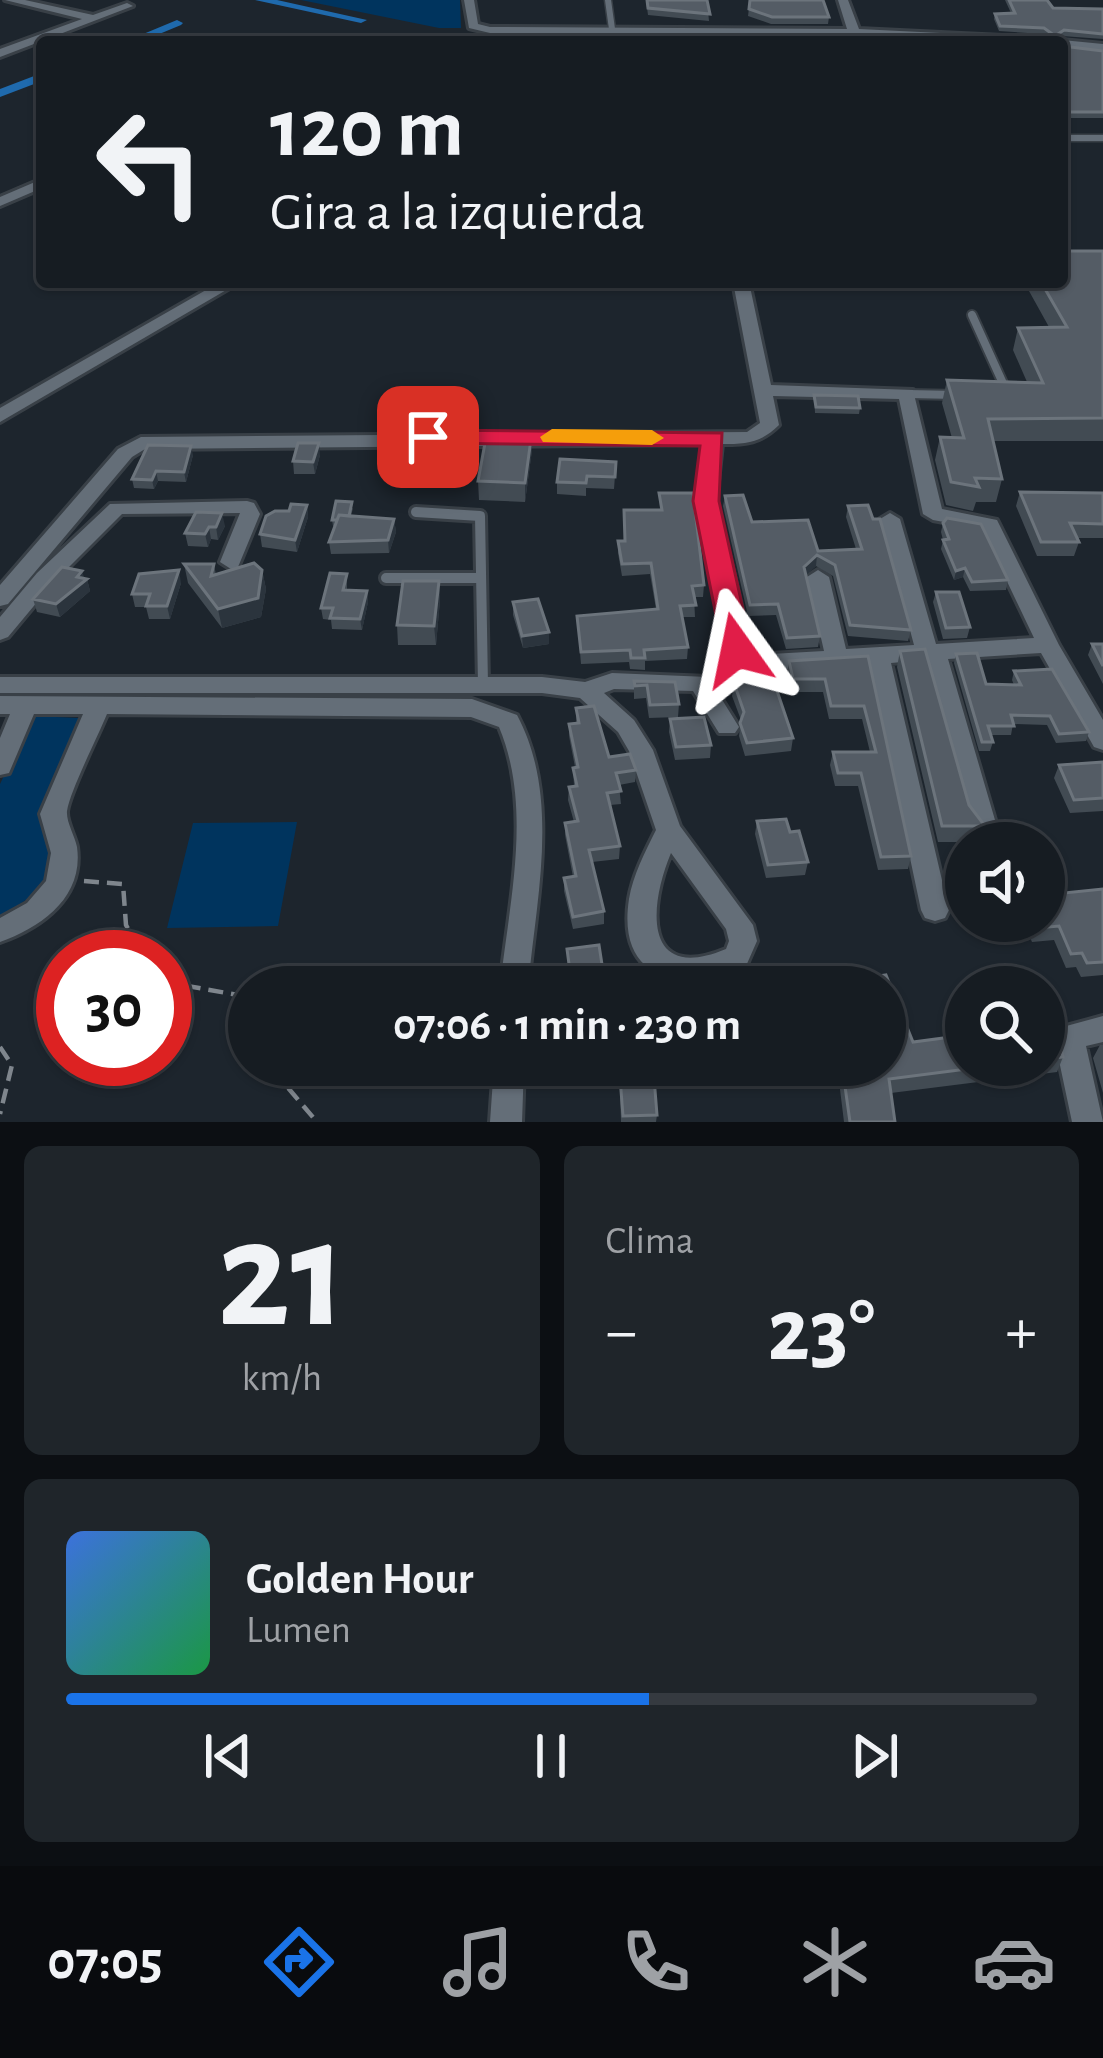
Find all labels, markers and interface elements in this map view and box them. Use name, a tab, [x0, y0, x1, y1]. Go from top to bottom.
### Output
icon: left	[72, 84, 228, 240]
text: 120 m	[270, 88, 464, 172]
text: Gira a la izquierda	[270, 186, 645, 240]
pin	[377, 386, 479, 488]
icon: arrive	[395, 404, 461, 470]
position arrow	[674, 587, 800, 713]
map controls	[945, 822, 1065, 1086]
button: sound	[945, 822, 1065, 942]
speed limit sign: 30	[36, 930, 192, 1086]
button: search	[945, 966, 1065, 1086]
text: 07:06 · 1 min · 230 m	[393, 1003, 741, 1048]
text: 21	[217, 1199, 347, 1355]
text: Clima	[606, 1222, 694, 1261]
text: 23°	[767, 1287, 875, 1377]
text: −	[606, 1299, 637, 1365]
text: +	[1005, 1299, 1037, 1365]
text: km/h	[242, 1359, 322, 1398]
text: Golden Hour	[246, 1557, 473, 1602]
text: Lumen	[246, 1611, 351, 1650]
icon: previous	[195, 1723, 261, 1789]
icon: pause	[518, 1723, 584, 1789]
icon: next	[842, 1723, 908, 1789]
icon: directions	[257, 1920, 341, 2004]
icon: music	[436, 1920, 520, 2004]
icon: phone	[614, 1920, 698, 2004]
icon: climate	[793, 1920, 877, 2004]
icon: car	[972, 1920, 1056, 2004]
text: 07:05	[47, 1935, 163, 1989]

